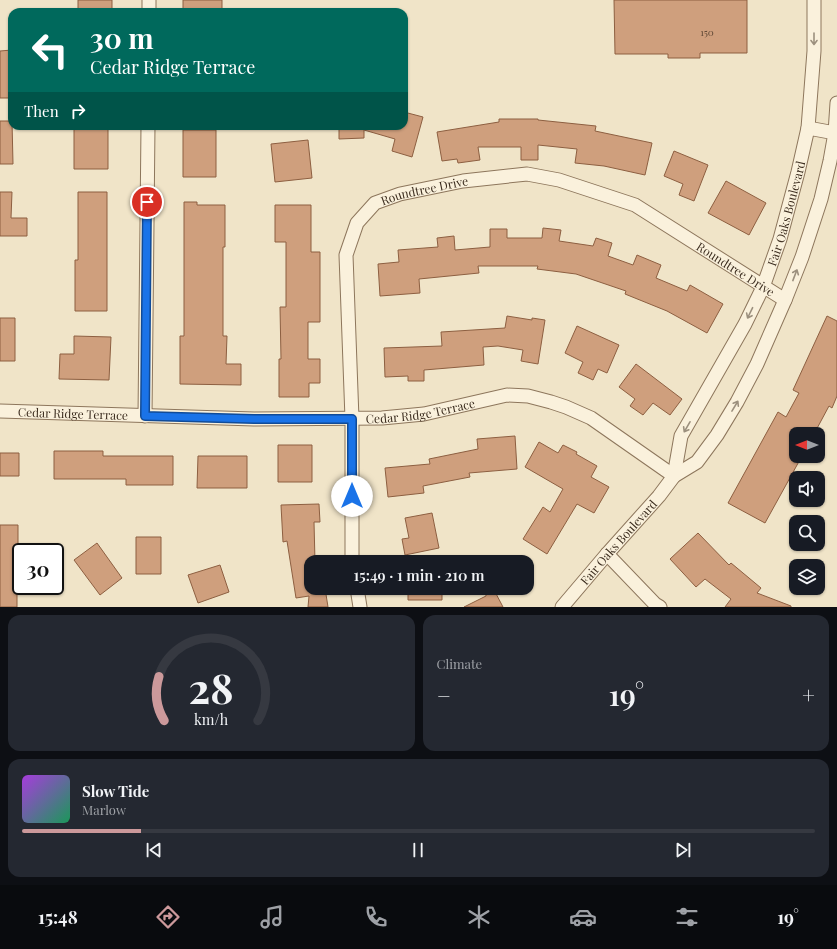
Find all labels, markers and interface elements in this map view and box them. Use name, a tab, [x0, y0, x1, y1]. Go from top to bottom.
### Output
text: 30 m	[90, 19, 154, 56]
icon: left	[24, 24, 76, 76]
house number: 150	[700, 25, 714, 39]
one-way arrow	[810, 32, 818, 45]
text: Cedar Ridge Terrace	[90, 55, 255, 79]
icon: right	[67, 100, 89, 122]
text: Then	[24, 101, 59, 121]
street label: Fair Oaks Boulevard	[763, 159, 808, 268]
street label: Roundtree Drive	[378, 173, 469, 208]
pin	[130, 185, 164, 219]
icon: arrive	[136, 191, 158, 213]
street label: Roundtree Drive	[694, 238, 778, 300]
one-way arrow	[791, 269, 799, 281]
one-way arrow	[746, 307, 753, 319]
street label: Cedar Ridge Terrace	[366, 395, 476, 426]
one-way arrow	[731, 400, 739, 412]
street label: Cedar Ridge Terrace	[18, 404, 128, 423]
one-way arrow	[682, 421, 690, 433]
north arrow	[789, 427, 825, 463]
map controls	[789, 427, 825, 595]
button: sound	[789, 471, 825, 507]
position arrow	[331, 475, 373, 517]
street label: Fair Oaks Boulevard	[576, 496, 660, 588]
button: search	[789, 515, 825, 551]
speed limit sign: 30	[12, 543, 64, 595]
button: layers	[789, 559, 825, 595]
text: 15:49 · 1 min · 210 m	[353, 565, 485, 585]
text: Climate	[437, 655, 482, 672]
text: 28	[189, 659, 234, 714]
text: 19°	[608, 674, 644, 714]
text: −	[437, 680, 451, 710]
text: +	[802, 680, 815, 710]
text: km/h	[194, 710, 229, 729]
text: Slow Tide	[82, 781, 149, 801]
text: Marlow	[82, 801, 126, 818]
icon: previous	[143, 839, 165, 861]
icon: pause	[407, 839, 429, 861]
icon: next	[672, 839, 694, 861]
icon: directions	[154, 903, 182, 931]
icon: music	[258, 903, 286, 931]
icon: phone	[362, 903, 390, 931]
icon: climate	[465, 903, 493, 931]
icon: car	[569, 903, 597, 931]
icon: filters	[673, 903, 701, 931]
text: 15:48	[38, 905, 78, 929]
text: 19°	[777, 905, 799, 929]

